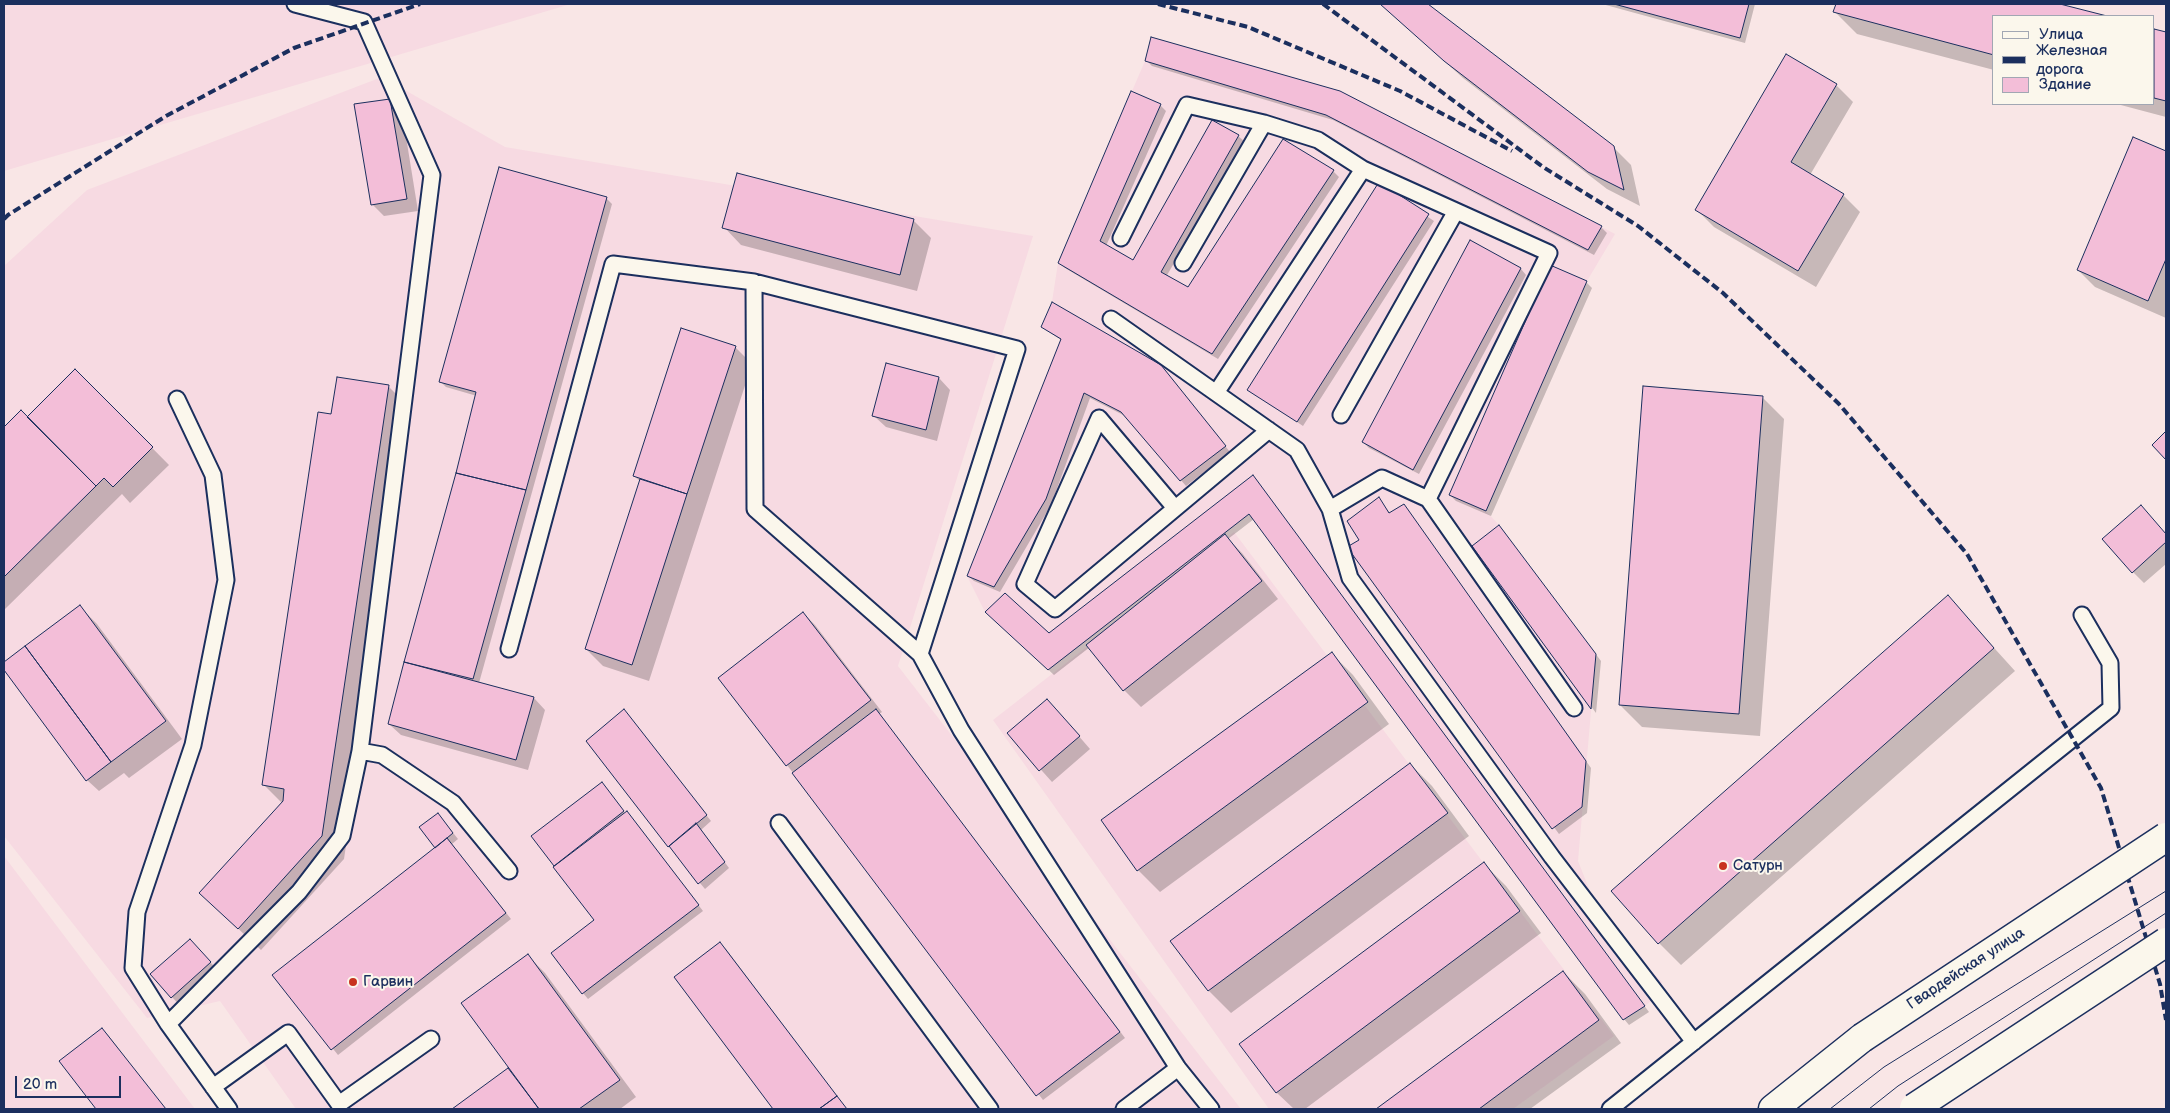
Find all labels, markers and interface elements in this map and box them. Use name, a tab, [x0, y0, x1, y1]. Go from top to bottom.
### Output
legend	[1992, 15, 2155, 105]
text: Улица	[2039, 25, 2083, 44]
text: Железная дорога	[2036, 41, 2107, 79]
text: Здание	[2039, 75, 2091, 94]
place label: Сатурн	[1733, 857, 1783, 875]
marker: Сатурн	[1717, 860, 1729, 872]
street label: Гвардейская улица	[1904, 924, 2028, 1014]
place label: Гарвин	[363, 973, 413, 991]
marker: Гарвин	[347, 976, 359, 988]
scale bar	[18, 1066, 124, 1098]
text: 20 m	[23, 1075, 57, 1094]

